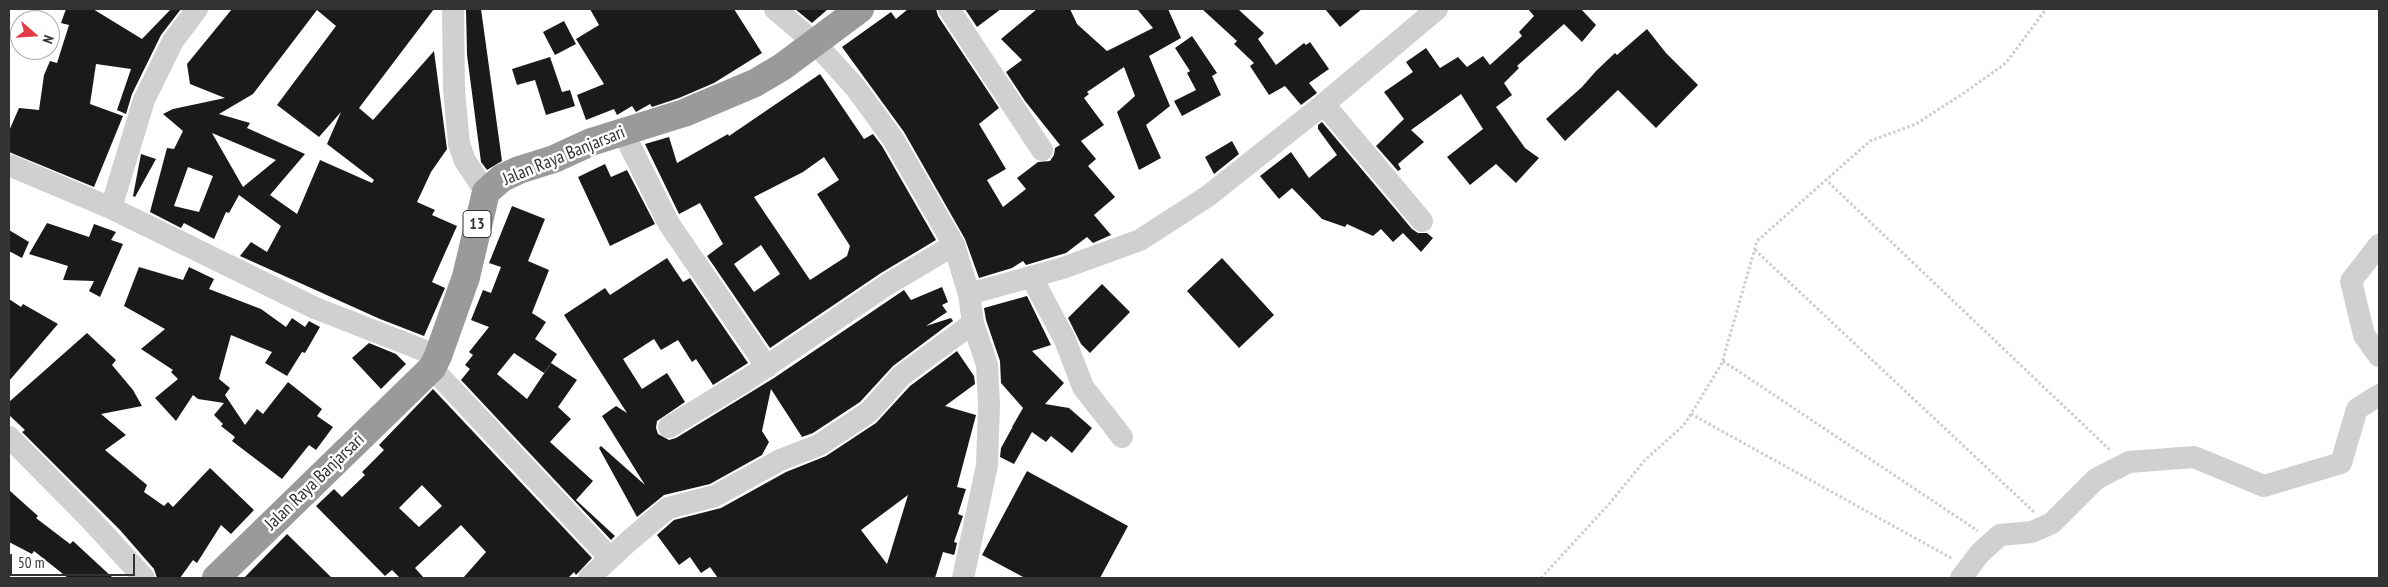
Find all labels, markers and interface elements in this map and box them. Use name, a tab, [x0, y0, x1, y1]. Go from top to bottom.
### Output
north arrow	[10, 10, 60, 60]
text: N	[38, 33, 58, 46]
street label: Jalan Raya Banjarsari	[500, 122, 628, 190]
road number: 13	[463, 210, 491, 238]
street label: Jalan Raya Banjarsari	[261, 429, 369, 535]
scale bar	[12, 544, 138, 576]
text: 50 m	[18, 553, 44, 572]

